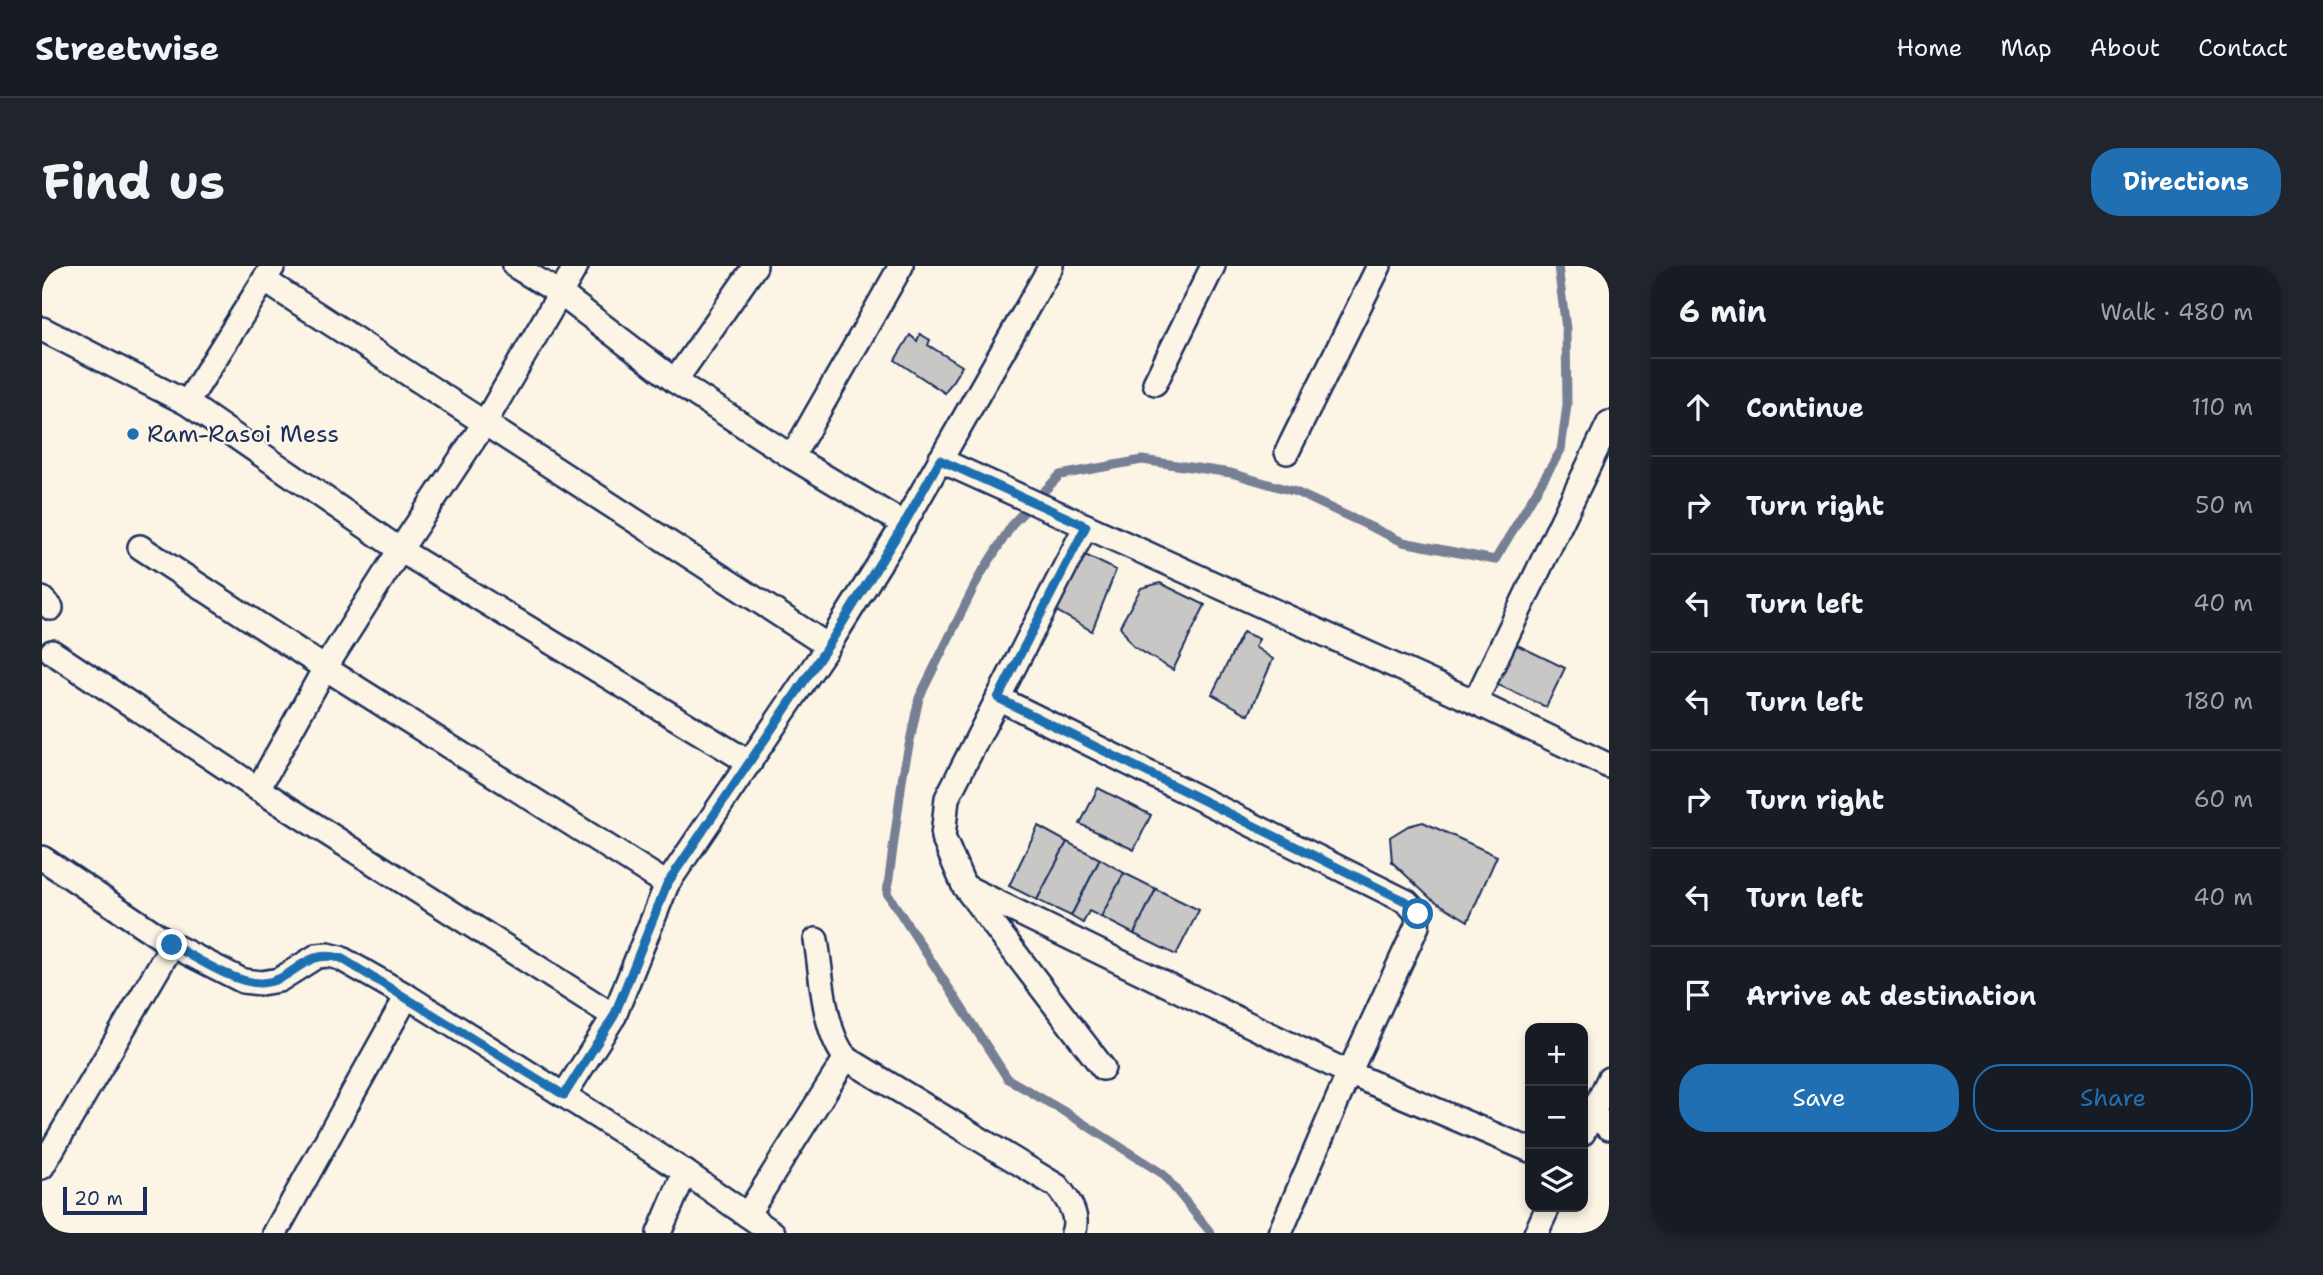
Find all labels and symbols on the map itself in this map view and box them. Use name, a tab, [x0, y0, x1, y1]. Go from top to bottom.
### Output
place label: Ram-Rasoi Mess	[147, 418, 339, 450]
marker: Ram-Rasoi Mess	[125, 426, 141, 442]
route start	[1402, 898, 1433, 929]
route end	[156, 929, 187, 960]
scale bar	[63, 1184, 147, 1216]

